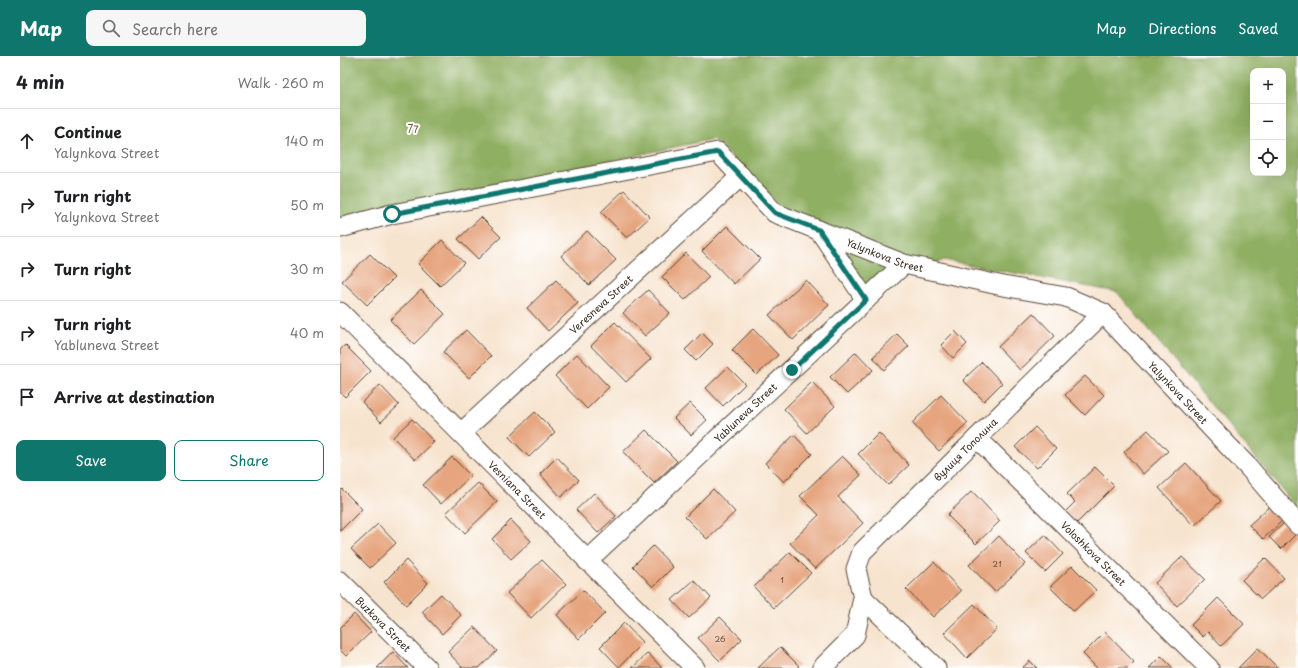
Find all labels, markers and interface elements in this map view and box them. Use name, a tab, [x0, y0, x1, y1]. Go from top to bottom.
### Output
search box	[86, 10, 366, 46]
text: Map	[20, 14, 62, 42]
icon: search	[100, 17, 122, 39]
text: Search here	[132, 17, 218, 40]
text: Map	[1096, 18, 1126, 39]
text: Directions	[1148, 18, 1216, 39]
text: Saved	[1238, 18, 1278, 39]
map controls	[1250, 68, 1286, 176]
button: +	[1250, 68, 1286, 104]
text: 4 min	[16, 69, 64, 95]
text: Walk · 260 m	[238, 73, 324, 92]
button: −	[1250, 104, 1286, 140]
text: Continue	[54, 120, 122, 143]
park label: 77	[407, 121, 419, 136]
icon: ahead	[16, 130, 38, 152]
text: 140 m	[285, 131, 324, 150]
button: locate	[1250, 140, 1286, 176]
text: Yalynkova Street	[54, 143, 159, 162]
text: Turn right	[54, 184, 131, 207]
icon: right	[16, 194, 38, 216]
text: 50 m	[290, 195, 324, 214]
route start	[383, 205, 401, 223]
text: Yalynkova Street	[54, 207, 159, 226]
street label: Yalynkova Street	[844, 234, 925, 275]
text: Turn right	[54, 257, 131, 280]
icon: right	[16, 258, 38, 280]
text: 30 m	[290, 259, 324, 278]
street label: Veresneva Street	[566, 271, 636, 337]
text: Turn right	[54, 312, 131, 335]
icon: right	[16, 322, 38, 344]
text: 40 m	[290, 323, 324, 342]
text: Yabluneva Street	[54, 335, 159, 354]
street label: Yalynkova Street	[1145, 358, 1212, 427]
route end	[783, 361, 801, 379]
street label: Yabluneva Street	[710, 379, 780, 445]
text: Arrive at destination	[54, 385, 215, 408]
icon: arrive	[16, 386, 38, 408]
street label: вулиця Тополина	[930, 414, 1001, 484]
button: Save	[16, 440, 166, 481]
button: Share	[174, 440, 324, 481]
street label: Vesniana Street	[485, 457, 550, 522]
street label: Voloshkova Street	[1058, 517, 1130, 589]
house number: 21	[992, 558, 1002, 570]
house number: 1	[780, 574, 784, 586]
street label: Buzkova Street	[352, 593, 415, 655]
house number: 26	[715, 633, 726, 645]

